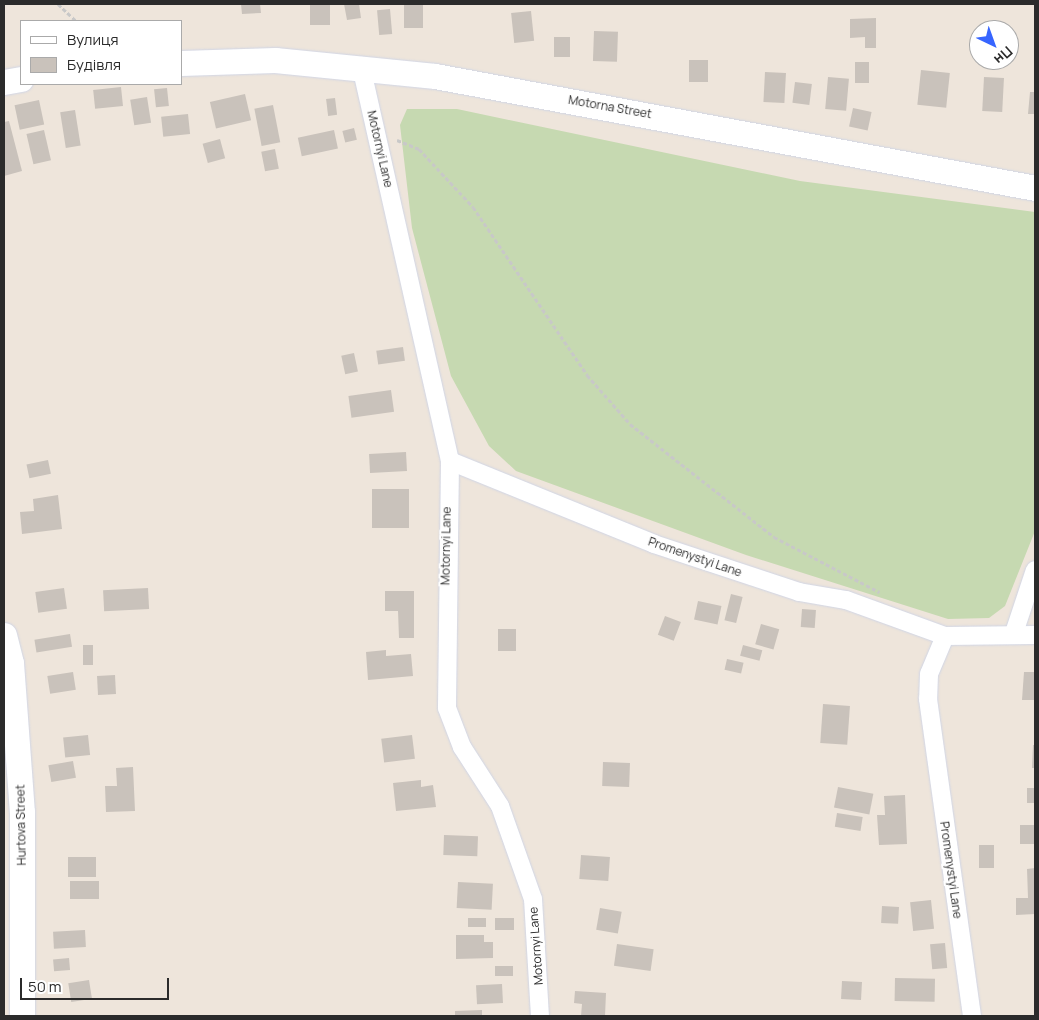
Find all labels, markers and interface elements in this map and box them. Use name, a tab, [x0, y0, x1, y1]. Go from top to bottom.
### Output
legend	[20, 20, 182, 85]
north arrow	[969, 20, 1019, 70]
text: Вулиця	[67, 29, 119, 50]
text: Пн	[990, 42, 1017, 69]
text: Будівля	[67, 54, 121, 75]
street label: Motorna Street	[567, 93, 653, 121]
street label: Motornyi Lane	[364, 109, 396, 189]
street label: Motornyi Lane	[438, 507, 454, 585]
street label: Promenystyi Lane	[646, 534, 744, 580]
street label: Hurtova Street	[13, 784, 29, 866]
street label: Promenystyi Lane	[937, 820, 965, 920]
street label: Motornyi Lane	[526, 906, 546, 986]
scale bar	[22, 968, 171, 1000]
text: 50 m	[28, 976, 62, 997]

